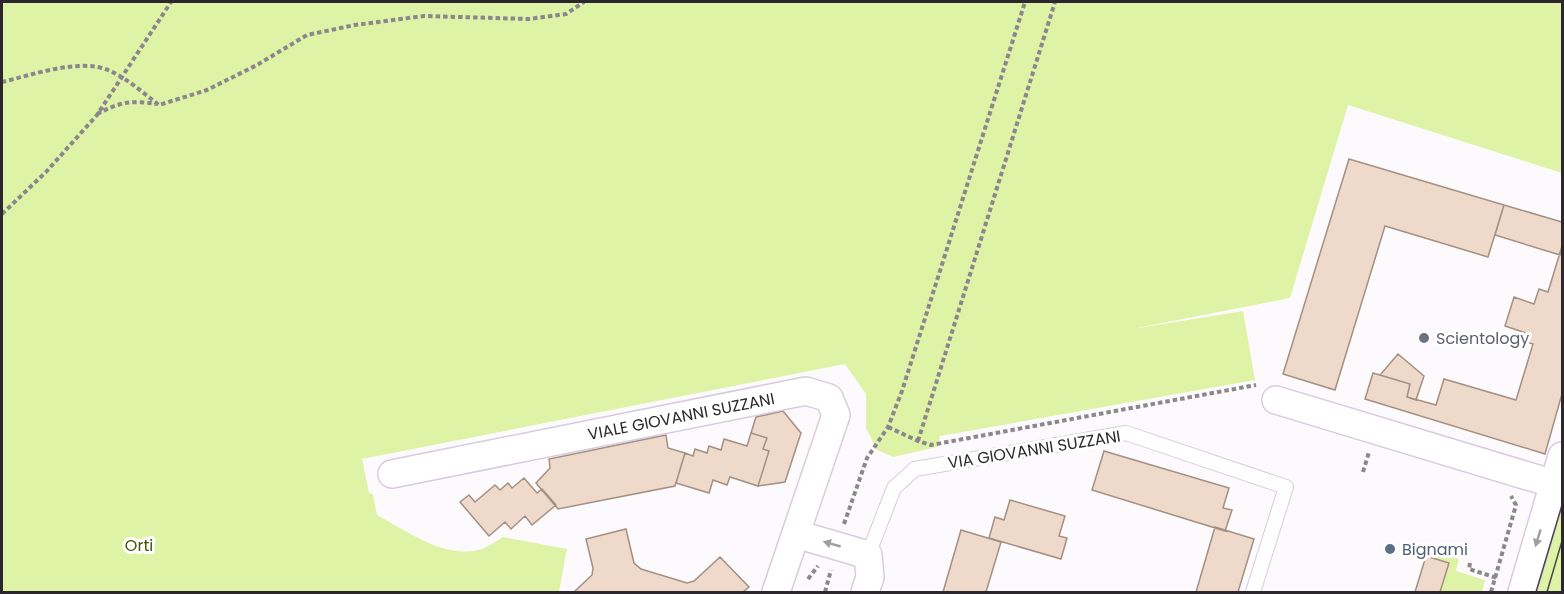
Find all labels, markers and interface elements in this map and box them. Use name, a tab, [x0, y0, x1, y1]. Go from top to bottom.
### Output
place label: Scientology	[1436, 327, 1529, 350]
marker: Scientology	[1417, 331, 1431, 345]
street label: VIALE GIOVANNI SUZZANI	[586, 387, 776, 446]
street label: VIA GIOVANNI SUZZANI	[946, 424, 1122, 475]
one-way arrow	[1533, 529, 1542, 547]
park label: Orti	[125, 534, 153, 557]
place label: Bignami	[1402, 538, 1468, 561]
one-way arrow	[823, 539, 841, 548]
marker: Bignami	[1383, 542, 1397, 556]

